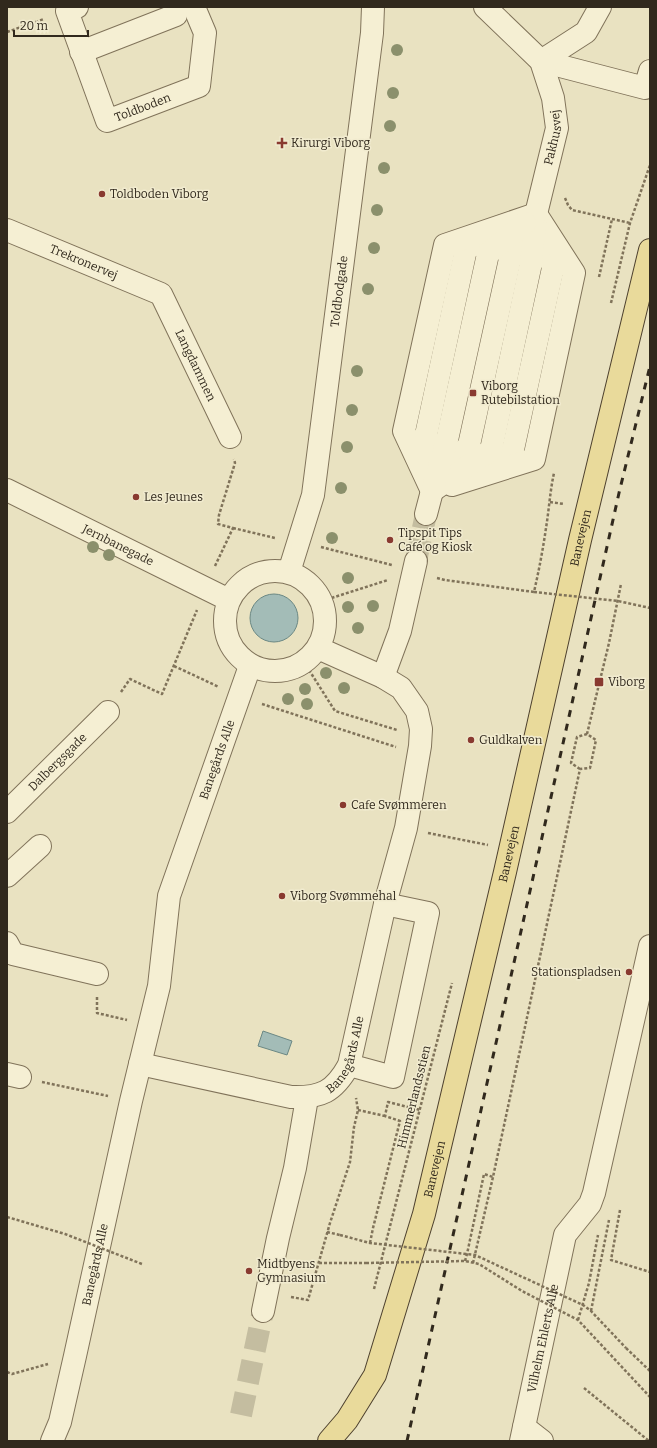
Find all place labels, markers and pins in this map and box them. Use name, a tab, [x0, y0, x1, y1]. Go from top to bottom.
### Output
place label: Kirurgi Viborg	[291, 136, 370, 150]
marker: Kirurgi Viborg	[276, 137, 288, 149]
place label: Toldboden Viborg	[110, 187, 209, 201]
marker: Toldboden Viborg	[97, 189, 107, 199]
place label: Viborg Rutebilstation	[481, 379, 560, 407]
marker: Viborg Rutebilstation	[468, 388, 478, 398]
place label: Les Jeunes	[144, 490, 203, 504]
marker: Les Jeunes	[131, 492, 141, 502]
place label: Tipspit Tips Café og Kiosk	[398, 526, 473, 554]
marker: Tipspit Tips Café og Kiosk	[385, 535, 395, 545]
place label: Viborg	[608, 675, 645, 689]
marker: Viborg	[593, 676, 605, 688]
place label: Guldkalven	[479, 733, 543, 747]
marker: Guldkalven	[466, 735, 476, 745]
place label: Cafe Svømmeren	[351, 798, 447, 812]
marker: Cafe Svømmeren	[338, 800, 348, 810]
place label: Viborg Svømmehal	[290, 889, 397, 903]
marker: Viborg Svømmehal	[277, 891, 287, 901]
place label: Stationspladsen	[531, 965, 621, 979]
marker: Stationspladsen	[624, 967, 634, 977]
place label: Midtbyens Gymnasium	[257, 1257, 326, 1285]
marker: Midtbyens Gymnasium	[244, 1266, 254, 1276]

